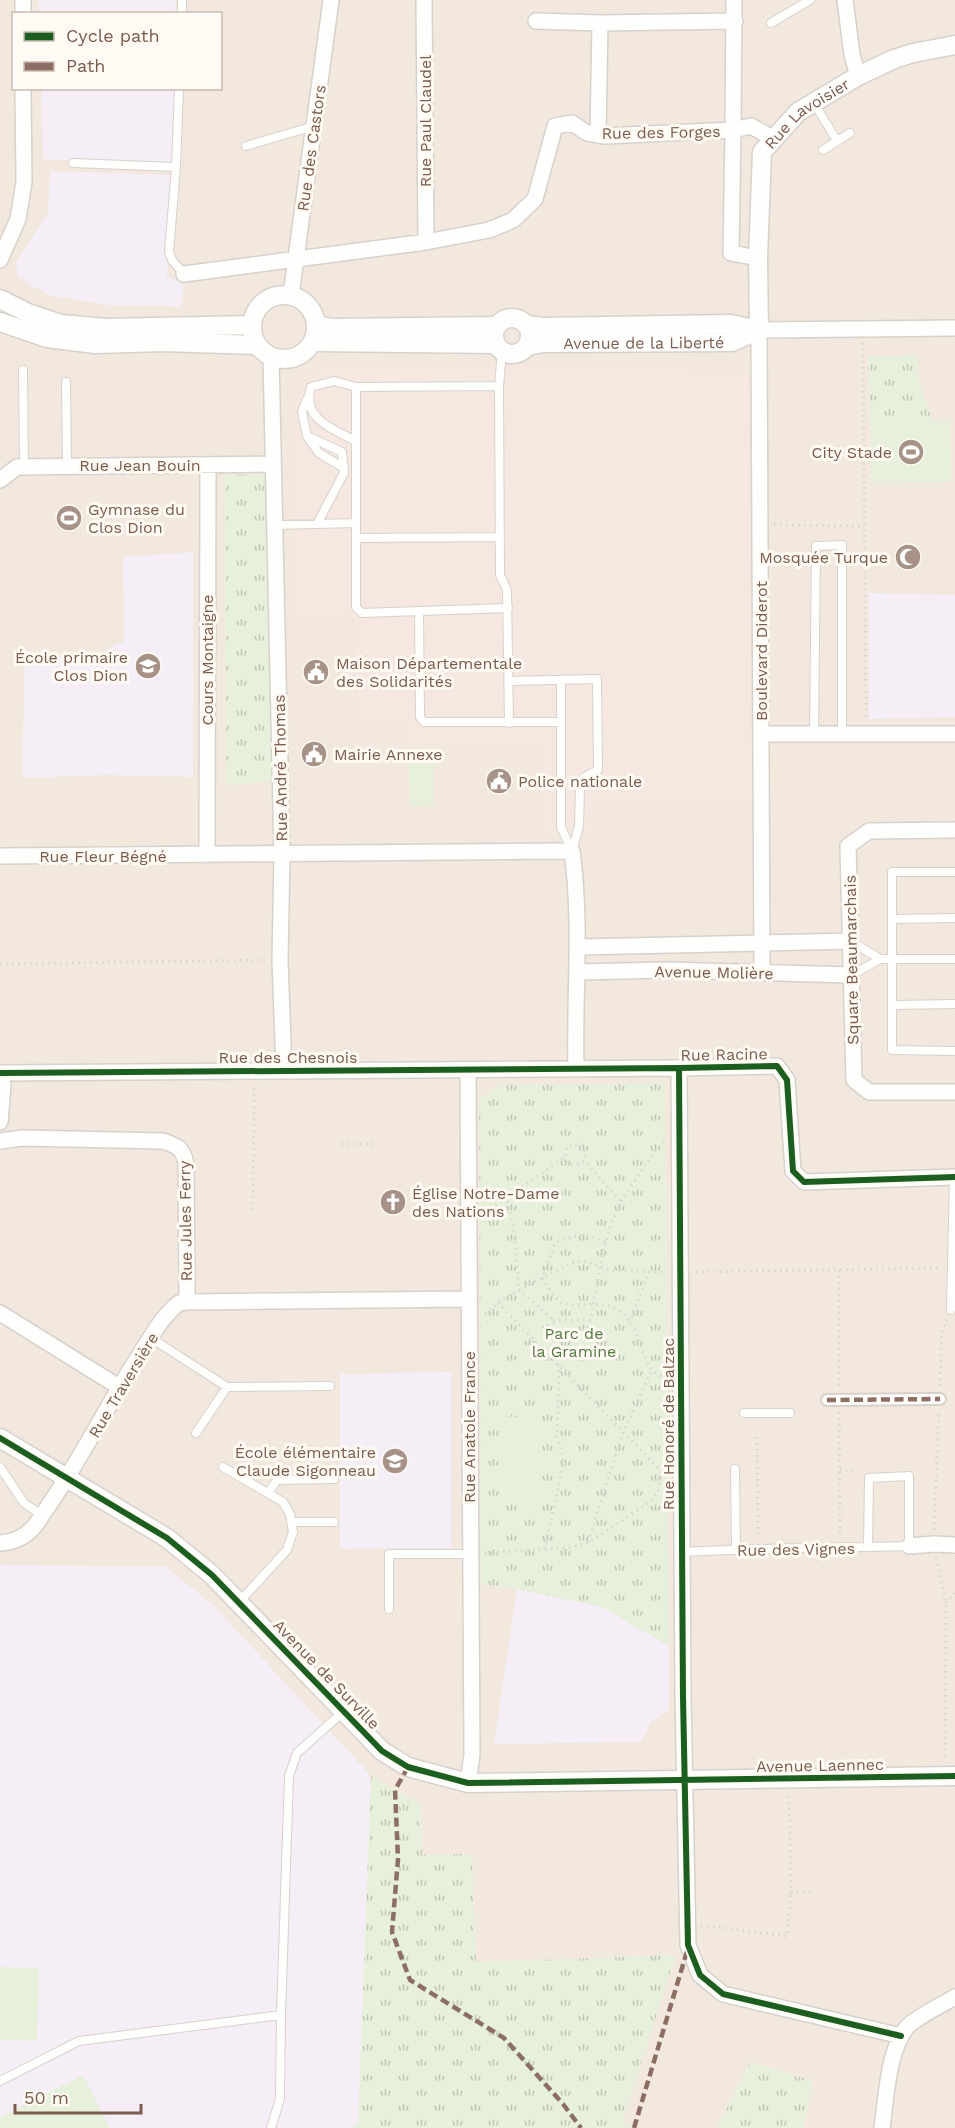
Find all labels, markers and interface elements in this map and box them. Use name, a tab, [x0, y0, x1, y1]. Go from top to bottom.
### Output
legend	[12, 12, 222, 90]
text: Cycle path	[66, 25, 160, 46]
text: Path	[66, 55, 106, 76]
street label: Rue Paul Claudel	[416, 55, 435, 187]
street label: Rue Lavoisier	[761, 74, 853, 153]
street label: Rue des Castors	[293, 84, 330, 213]
street label: Rue des Forges	[601, 122, 721, 143]
street label: Avenue de la Liberté	[563, 333, 724, 353]
sports icon: City Stade	[896, 437, 926, 467]
place label: City Stade	[811, 443, 892, 462]
street label: Rue Jean Bouin	[79, 456, 201, 475]
place label: Gymnase du Clos Dion	[88, 500, 185, 537]
sports icon: Gymnase du Clos Dion	[54, 503, 84, 533]
mosque icon: Mosquée Turque	[893, 542, 923, 572]
place label: Mosquée Turque	[759, 548, 888, 567]
street label: Boulevard Diderot	[752, 581, 771, 721]
street label: Cours Montaigne	[198, 594, 217, 726]
place label: École primaire Clos Dion	[15, 648, 128, 685]
school or university icon: École primaire Clos Dion	[133, 651, 163, 681]
place label: Maison Départementale des Solidarités	[336, 654, 522, 691]
public building icon: Maison Départementale des Solidarités	[301, 657, 331, 687]
street label: Rue André Thomas	[270, 694, 291, 842]
public building icon: Mairie Annexe	[299, 739, 329, 769]
place label: Mairie Annexe	[334, 745, 442, 764]
public building icon: Police nationale	[484, 766, 514, 796]
place label: Police nationale	[518, 772, 642, 791]
street label: Rue Fleur Bégné	[39, 847, 167, 866]
street label: Square Beaumarchais	[841, 875, 862, 1045]
street label: Avenue Molière	[654, 962, 774, 983]
street label: Rue Racine	[680, 1044, 768, 1065]
street label: Rue des Chesnois	[219, 1048, 357, 1067]
street label: Rue Jules Ferry	[175, 1160, 196, 1282]
place label: Église Notre-Dame des Nations	[412, 1184, 560, 1221]
church icon: Église Notre-Dame des Nations	[378, 1187, 408, 1217]
park label: Parc de la Gramine	[532, 1324, 616, 1361]
street label: Rue Traversière	[85, 1329, 162, 1441]
street label: Rue Honoré de Balzac	[659, 1338, 678, 1510]
street label: Rue Anatole France	[460, 1351, 479, 1503]
place label: École élémentaire Claude Sigonneau	[235, 1443, 376, 1480]
school or university icon: École élémentaire Claude Sigonneau	[380, 1446, 410, 1476]
street label: Rue des Vignes	[737, 1539, 855, 1560]
street label: Avenue de Surville	[269, 1616, 384, 1733]
street label: Avenue Laennec	[756, 1755, 884, 1776]
scale bar	[15, 2077, 141, 2115]
text: 50 m	[24, 2087, 69, 2108]

